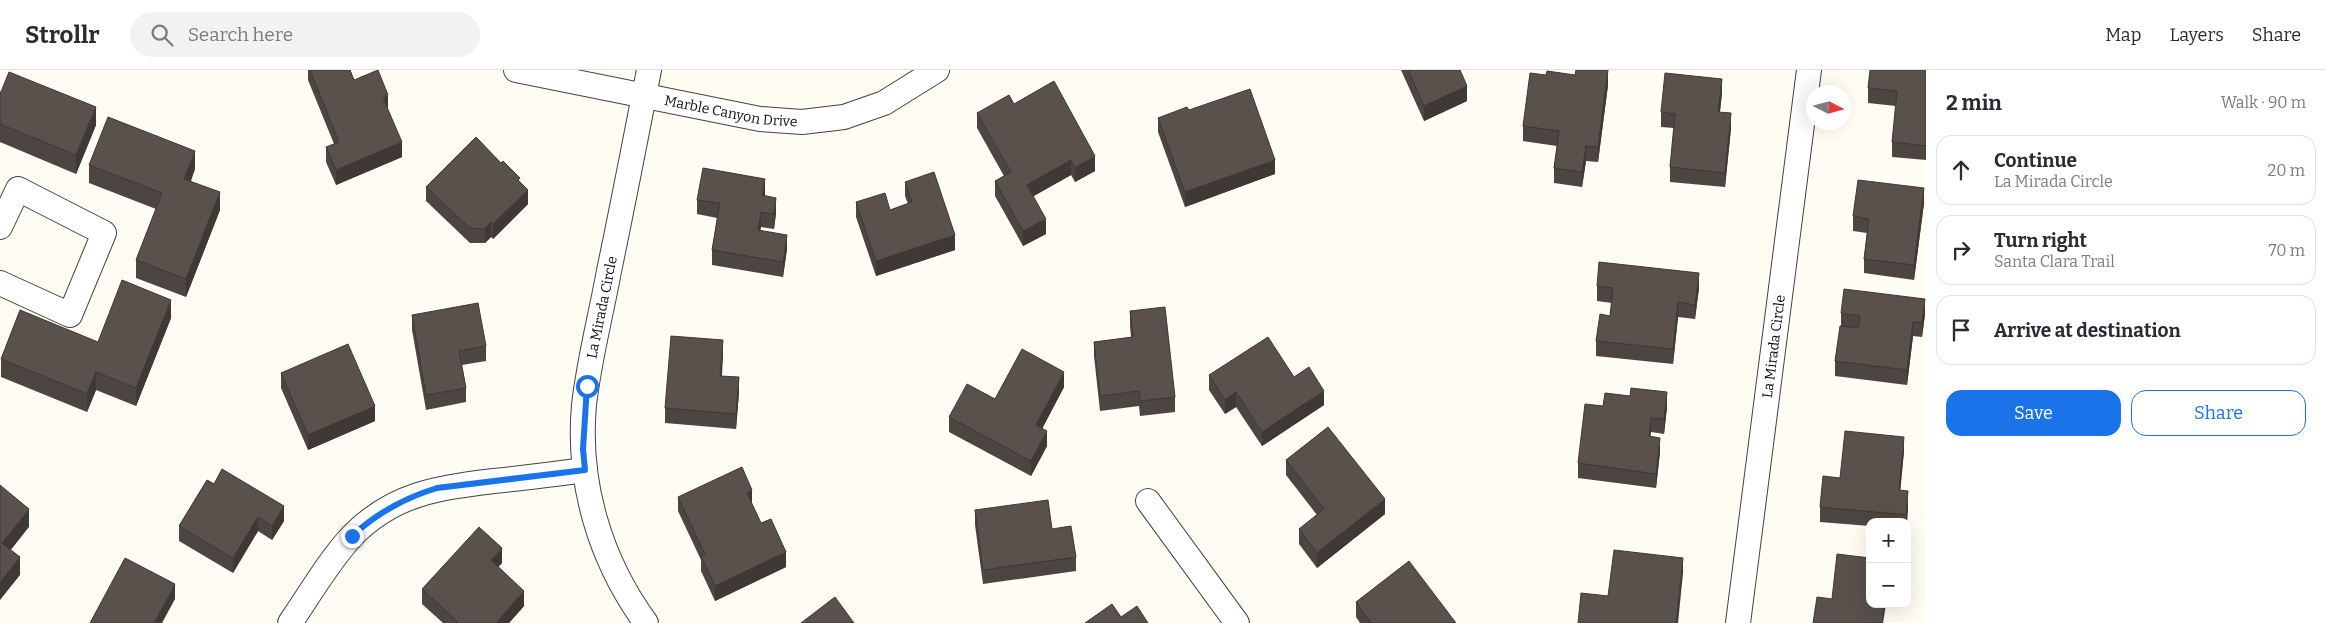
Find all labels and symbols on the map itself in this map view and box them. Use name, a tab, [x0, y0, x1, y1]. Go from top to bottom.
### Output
north arrow	[1806, 85, 1851, 130]
street label: Marble Canyon Drive	[663, 92, 798, 131]
street label: La Mirada Circle	[583, 255, 621, 360]
street label: La Mirada Circle	[1759, 294, 1789, 399]
route start	[576, 375, 599, 398]
route end	[341, 525, 364, 548]

